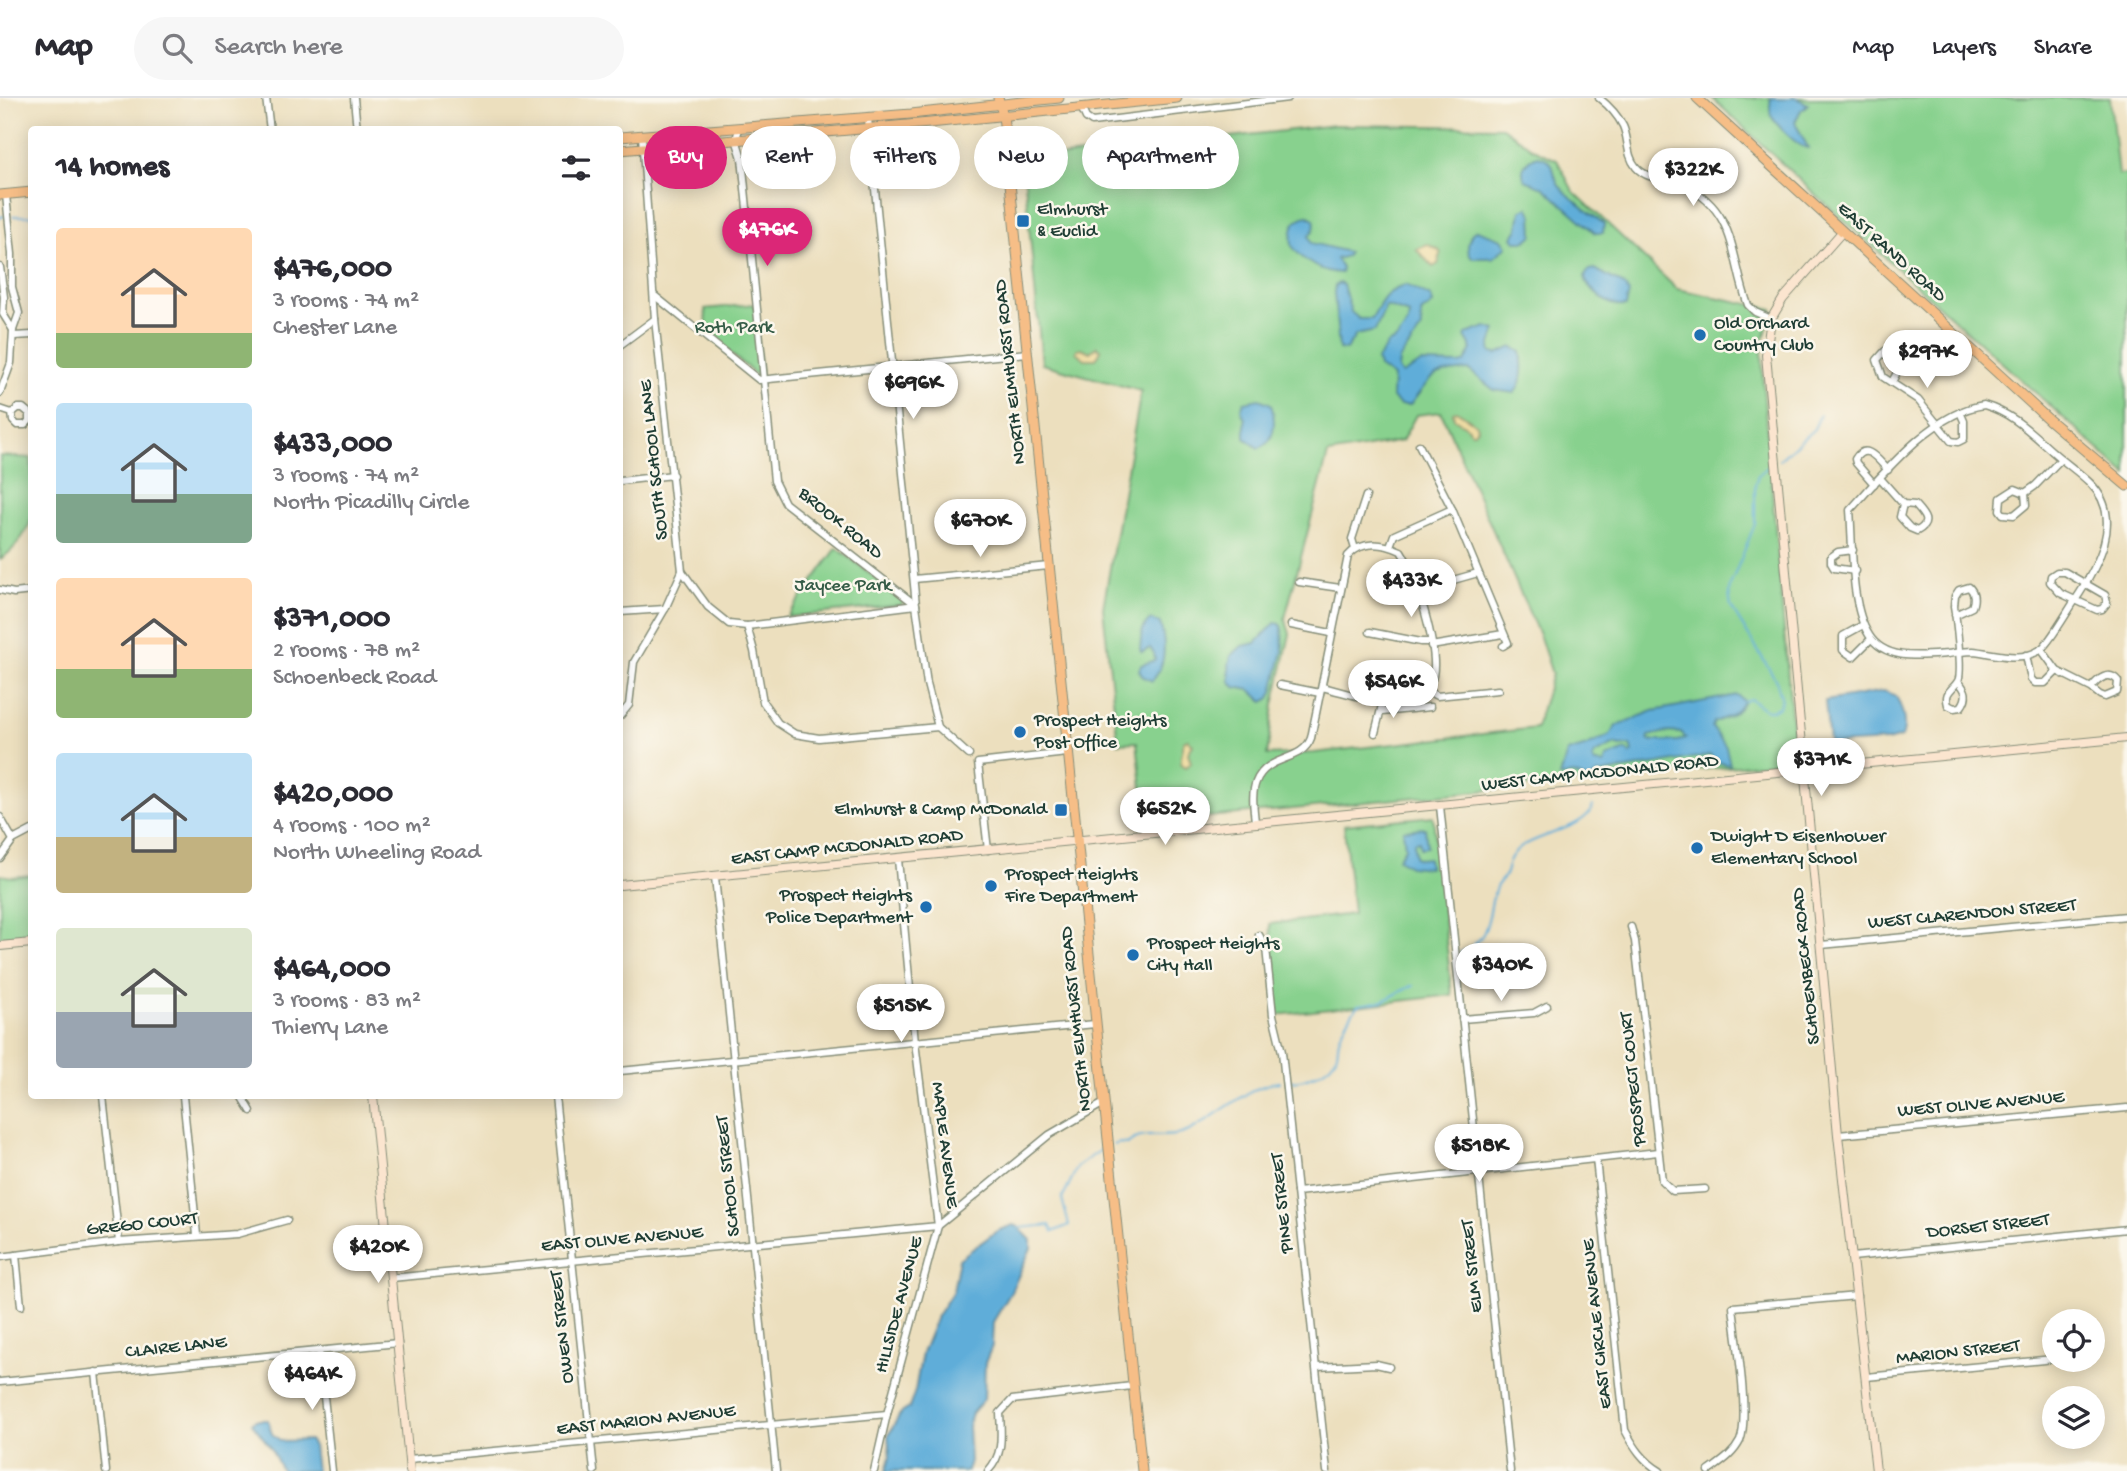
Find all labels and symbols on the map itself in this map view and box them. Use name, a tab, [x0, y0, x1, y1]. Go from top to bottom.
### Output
pin: $322K	[1644, 148, 1742, 208]
street label: EAST RAND ROAD	[1832, 198, 1951, 308]
place label: Elmhurst & Euclid	[1037, 199, 1109, 244]
pin: $476K	[718, 208, 816, 268]
marker: Elmhurst & Euclid	[1015, 213, 1031, 229]
street label: NORTH ELMHURST ROAD	[990, 278, 1032, 466]
place label: Old Orchard Country Club	[1714, 313, 1814, 358]
park label: Roth Park	[695, 317, 775, 340]
marker: Old Orchard Country Club	[1692, 327, 1708, 343]
pin: $297K	[1878, 330, 1976, 390]
pin: $696K	[864, 362, 962, 421]
street label: SOUTH SCHOOL LANE	[635, 378, 675, 541]
street label: BROOK ROAD	[792, 482, 888, 566]
pin: $670K	[931, 500, 1029, 559]
pin: $433K	[1362, 560, 1460, 619]
park label: Jaycee Park	[795, 575, 893, 598]
pin: $546K	[1344, 660, 1442, 720]
place label: Prospect Heights Post Office	[1033, 710, 1167, 755]
marker: Prospect Heights Post Office	[1012, 724, 1028, 740]
pin: $371K	[1772, 738, 1870, 798]
street label: WEST CAMP MCDONALD ROAD	[1480, 750, 1720, 798]
pin: $652K	[1116, 788, 1214, 847]
place label: Elmhurst & Camp McDonald	[834, 799, 1049, 822]
marker: Elmhurst & Camp McDonald	[1053, 802, 1069, 818]
street label: EAST CAMP MCDONALD ROAD	[730, 824, 965, 872]
place label: Dwight D Eisenhower Elementary School	[1709, 826, 1888, 871]
marker: Dwight D Eisenhower Elementary School	[1689, 840, 1705, 856]
place label: Prospect Heights Fire Department	[1004, 864, 1139, 909]
marker: Prospect Heights Fire Department	[983, 878, 999, 894]
place label: Prospect Heights Police Department	[765, 885, 914, 930]
street label: SCHOENBECK ROAD	[1787, 886, 1827, 1045]
street label: WEST CLARENDON STREET	[1867, 894, 2078, 936]
marker: Prospect Heights Police Department	[918, 899, 934, 915]
street label: NORTH ELMHURST ROAD	[1056, 925, 1098, 1113]
place label: Prospect Heights City Hall	[1146, 933, 1280, 978]
pin: $340K	[1452, 944, 1550, 1003]
marker: Prospect Heights City Hall	[1125, 947, 1141, 963]
pin: $515K	[852, 984, 950, 1044]
street label: PROSPECT COURT	[1615, 1010, 1653, 1148]
street label: MAPLE AVENUE	[925, 1081, 963, 1211]
street label: WEST OLIVE AVENUE	[1897, 1086, 2066, 1124]
street label: SCHOOL STREET	[711, 1114, 747, 1238]
pin: $518K	[1430, 1124, 1528, 1184]
street label: PINE STREET	[1266, 1151, 1300, 1255]
street label: GREGO COURT	[85, 1208, 199, 1242]
street label: DORSET STREET	[1923, 1209, 2051, 1245]
street label: ELM STREET	[1457, 1218, 1489, 1314]
street label: EAST OLIVE AVENUE	[540, 1221, 705, 1259]
pin: $420K	[329, 1226, 427, 1285]
street label: HILLSIDE AVENUE	[871, 1233, 930, 1376]
street label: EAST CIRCLE AVENUE	[1578, 1237, 1618, 1410]
street label: OWEN STREET	[546, 1269, 580, 1385]
street label: CLAIRE LANE	[124, 1331, 229, 1365]
street label: MARION STREET	[1895, 1335, 2022, 1371]
pin: $464K	[263, 1352, 361, 1412]
street label: EAST MARION AVENUE	[555, 1400, 738, 1442]

